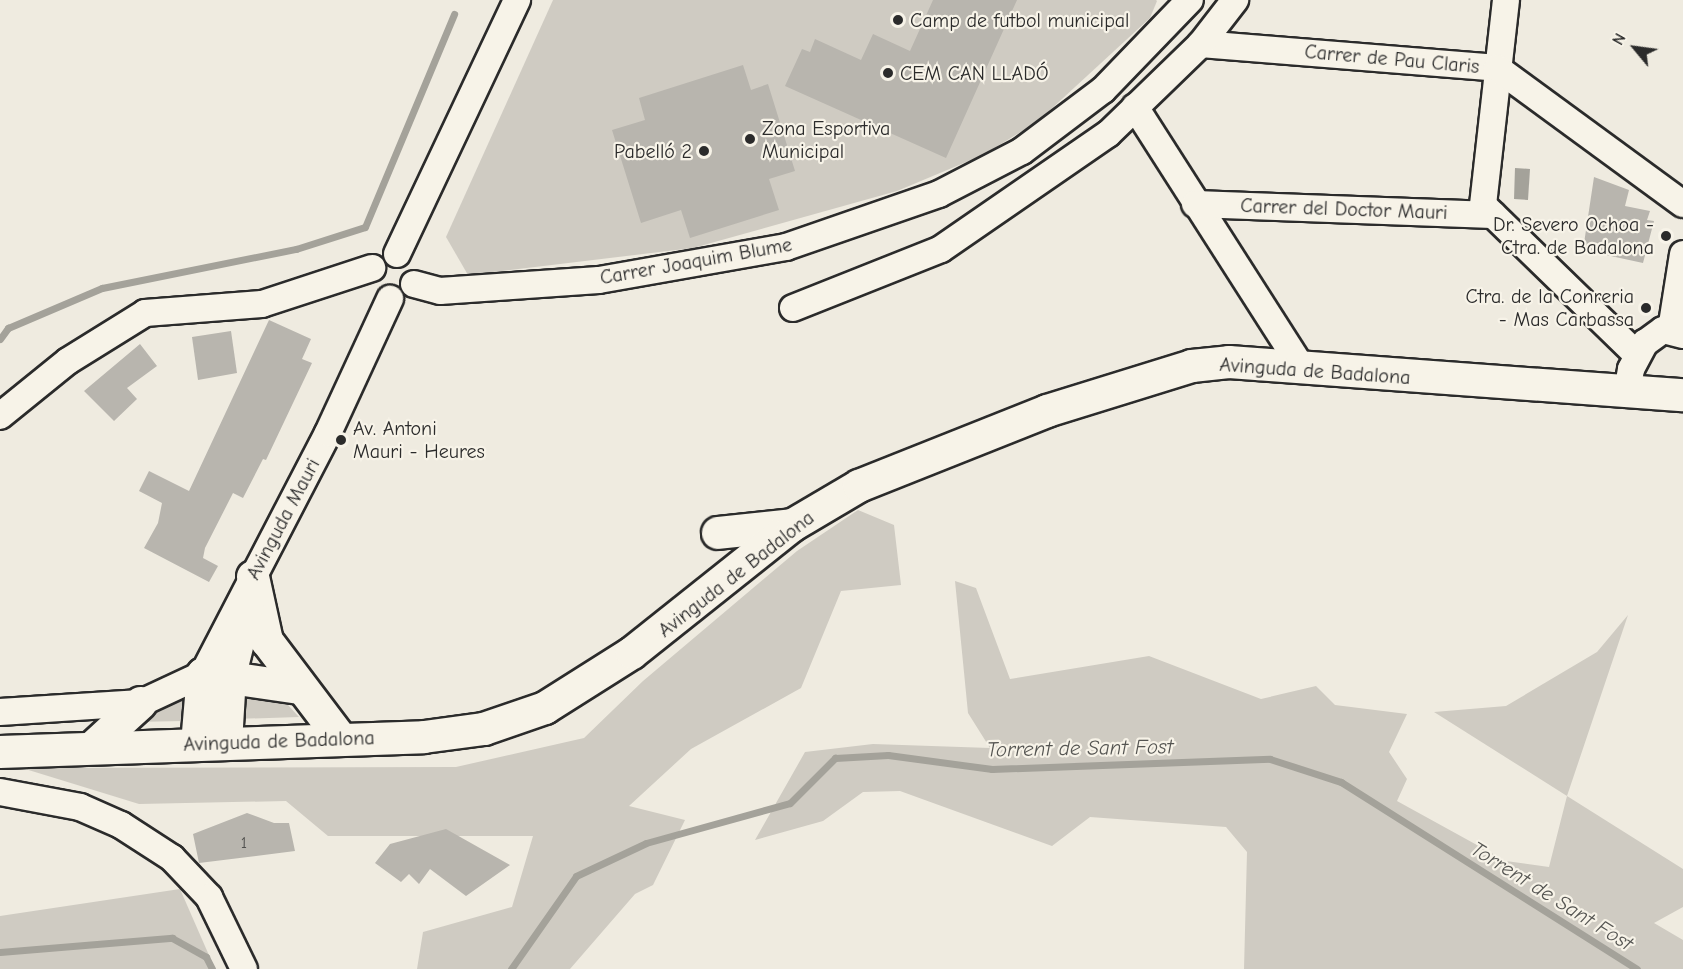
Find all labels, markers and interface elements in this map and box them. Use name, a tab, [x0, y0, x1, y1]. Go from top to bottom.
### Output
place label: Camp de futbol municipal	[910, 8, 1129, 32]
marker: Camp de futbol municipal	[891, 13, 905, 27]
north arrow	[1605, 18, 1665, 78]
text: N	[1609, 30, 1630, 48]
street label: Carrer de Pau Claris	[1304, 39, 1480, 79]
place label: CEM CAN LLADÓ	[900, 61, 1049, 85]
marker: CEM CAN LLADÓ	[881, 66, 895, 80]
place label: Zona Esportiva Municipal	[762, 116, 890, 163]
marker: Zona Esportiva Municipal	[743, 132, 757, 146]
place label: Pabelló 2	[614, 139, 692, 163]
marker: Pabelló 2	[697, 144, 711, 158]
street label: Carrer del Doctor Mauri	[1240, 193, 1448, 225]
place label: Dr. Severo Ochoa - Ctra. de Badalona	[1493, 213, 1654, 260]
marker: Dr. Severo Ochoa - Ctra. de Badalona	[1659, 229, 1673, 243]
street label: Carrer Joaquim Blume	[598, 232, 794, 290]
place label: Ctra. de la Conreria - Mas Carbassa	[1465, 284, 1634, 331]
marker: Ctra. de la Conreria - Mas Carbassa	[1639, 301, 1653, 315]
street label: Avinguda de Badalona	[1219, 352, 1411, 390]
place label: Av. Antoni Mauri - Heures	[353, 416, 485, 463]
marker: Av. Antoni Mauri - Heures	[334, 433, 348, 447]
street label: Avinguda Mauri	[241, 454, 325, 584]
street label: Avinguda de Badalona	[653, 506, 819, 642]
street label: Avinguda de Badalona	[183, 726, 375, 756]
water label: Torrent de Sant Fost	[987, 734, 1173, 762]
house number: 1	[241, 833, 247, 853]
water label: Torrent de Sant Fost	[1466, 836, 1638, 956]

